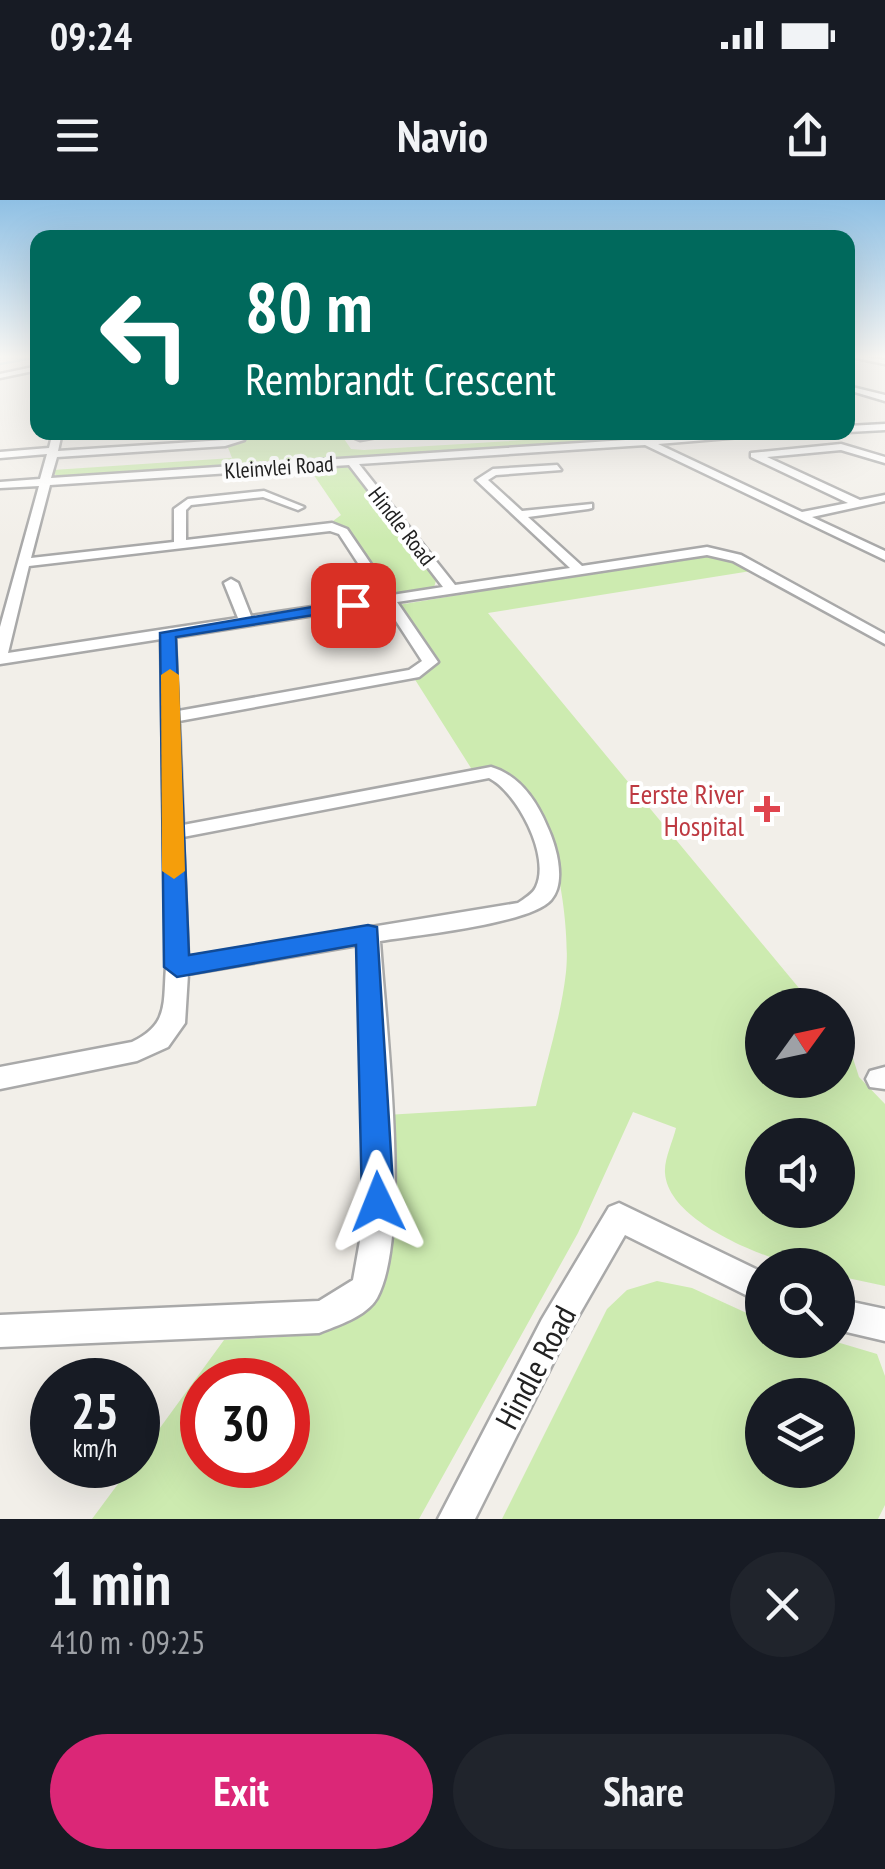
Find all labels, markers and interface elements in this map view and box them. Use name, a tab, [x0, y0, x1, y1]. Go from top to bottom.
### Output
text: 09:24	[50, 11, 132, 60]
text: Navio	[397, 106, 488, 164]
icon: menu	[50, 108, 105, 163]
icon: share	[780, 108, 835, 163]
text: 80 m	[245, 261, 373, 351]
icon: left	[80, 270, 210, 400]
text: Rembrandt Crescent	[245, 349, 556, 407]
street label: Kleinvlei Road	[224, 449, 334, 485]
street label: Hindle Road	[363, 481, 441, 571]
pin	[311, 563, 396, 648]
icon: arrive	[326, 578, 381, 633]
place label: Eerste River Hospital	[629, 775, 744, 844]
marker: Eerste River Hospital	[754, 796, 780, 822]
north arrow	[745, 988, 855, 1098]
map controls	[745, 988, 855, 1488]
button: sound	[745, 1118, 855, 1228]
position arrow	[326, 1150, 430, 1254]
button: search	[745, 1248, 855, 1358]
street label: Hindle Road	[485, 1298, 585, 1436]
speed limit sign: 30	[180, 1358, 310, 1488]
text: 25	[71, 1378, 119, 1443]
button: layers	[745, 1378, 855, 1488]
text: km/h	[73, 1432, 117, 1464]
text: 1 min	[50, 1544, 171, 1622]
button: close	[730, 1552, 835, 1657]
text: 410 m · 09:25	[50, 1621, 205, 1663]
button: Exit	[50, 1734, 433, 1849]
button: Share	[453, 1734, 835, 1849]

